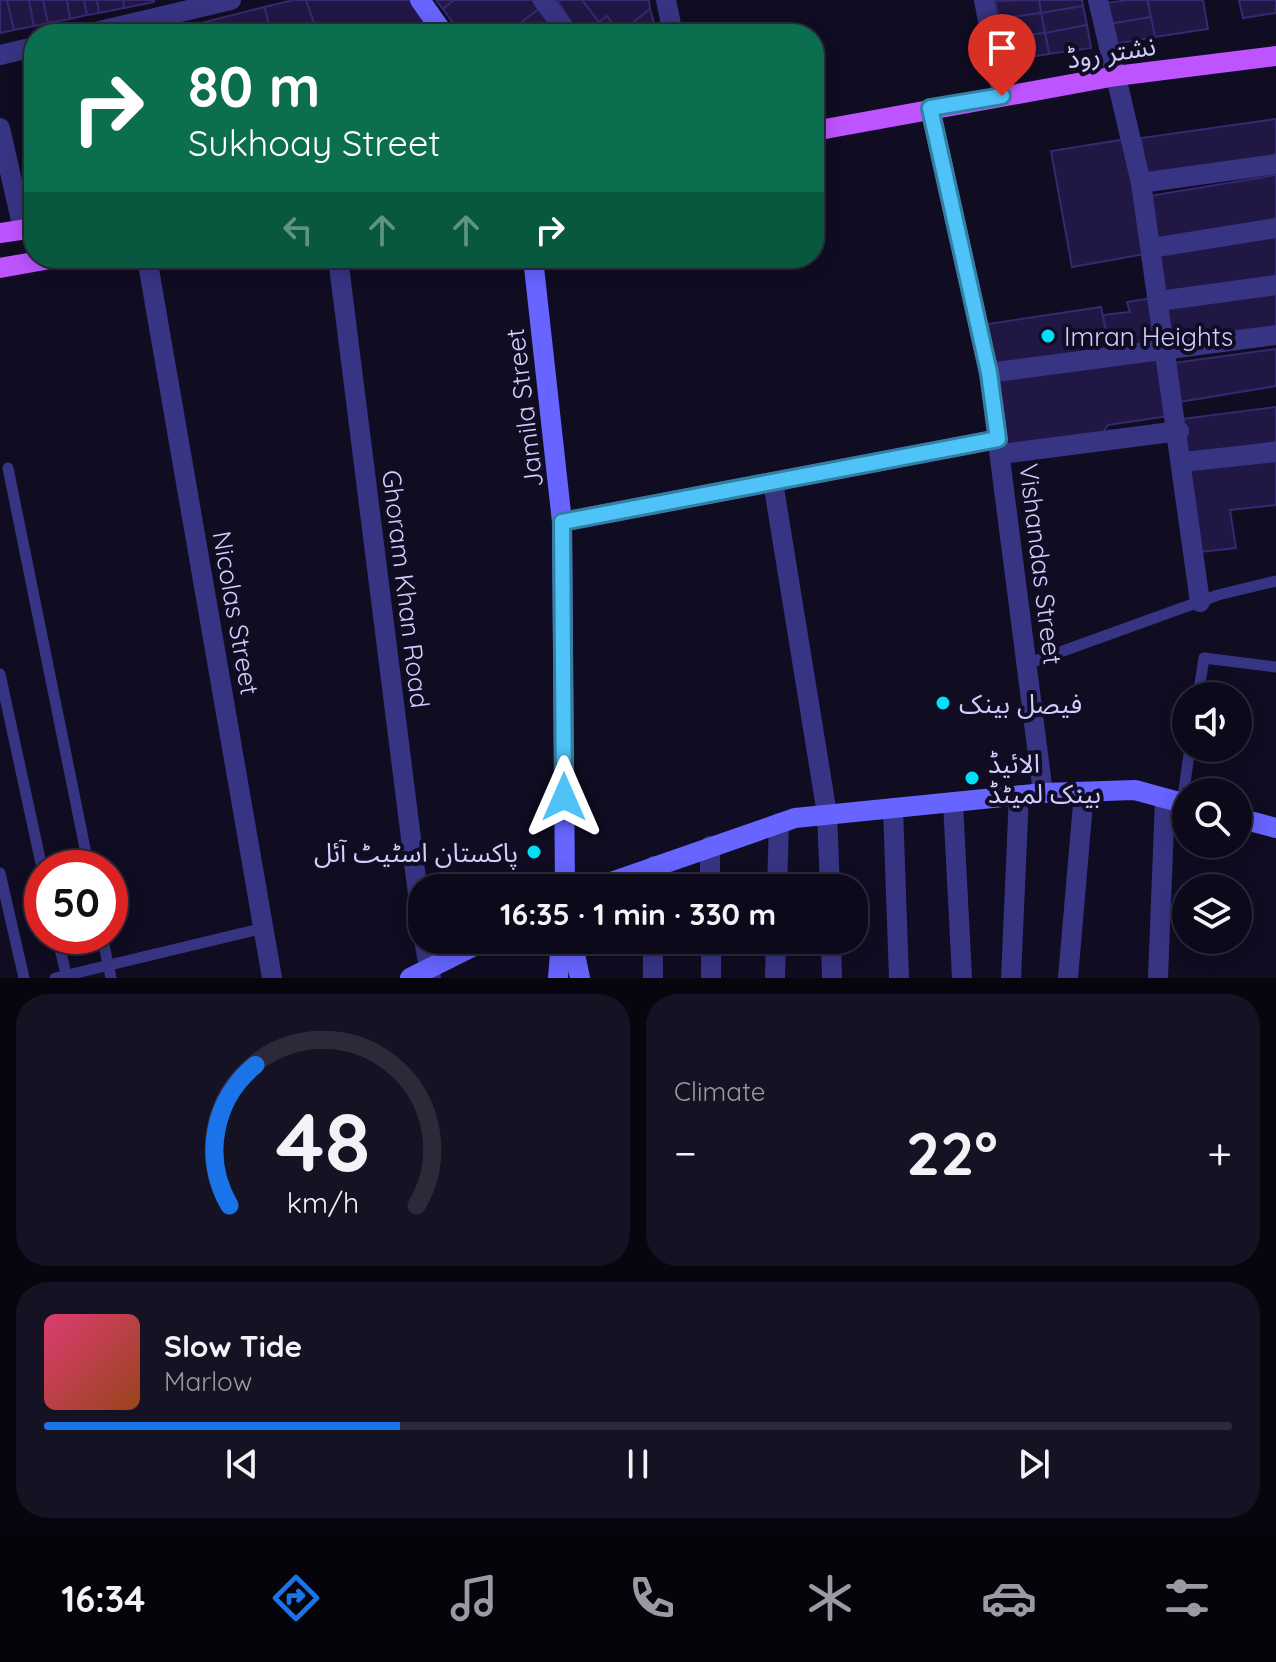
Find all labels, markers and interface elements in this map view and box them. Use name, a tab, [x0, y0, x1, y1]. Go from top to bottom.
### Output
pin	[968, 14.0, 1036, 96]
icon: arrive	[980, 26, 1024, 70]
street label: نشتر روڈ	[1064, 29, 1158, 75]
text: 80 m	[188, 51, 320, 121]
icon: right	[56, 56, 160, 160]
text: Sukhoay Street	[188, 120, 440, 165]
icon: left	[276, 208, 320, 252]
icon: ahead	[360, 208, 404, 252]
icon: ahead	[444, 208, 488, 252]
icon: right	[528, 208, 572, 252]
place label: Imran Heights	[1064, 320, 1233, 353]
street label: Jamila Street	[498, 327, 550, 489]
marker: Imran Heights	[1039, 327, 1057, 345]
street label: Vishandas Street	[1012, 462, 1070, 666]
street label: Ghoram Khan Road	[375, 468, 437, 710]
street label: Nicolas Street	[205, 529, 267, 697]
map controls	[1172, 682, 1252, 954]
button: sound	[1172, 682, 1252, 762]
place label: فیصل بینک	[959, 687, 1082, 720]
marker: فیصل بینک	[934, 694, 952, 712]
place label: الائیڈ بینک لمیٹڈ	[988, 747, 1101, 810]
position arrow	[522, 755, 606, 839]
marker: الائیڈ بینک لمیٹڈ	[963, 769, 981, 787]
button: search	[1172, 778, 1252, 858]
place label: پاکستان اسٹیٹ آئل	[314, 836, 518, 870]
marker: پاکستان اسٹیٹ آئل	[525, 843, 543, 861]
speed limit sign: 50	[24, 850, 128, 954]
button: layers	[1172, 874, 1252, 954]
text: 16:35 · 1 min · 330 m	[500, 895, 776, 933]
text: Climate	[674, 1075, 765, 1108]
text: 48	[276, 1089, 370, 1193]
text: 22°	[906, 1115, 998, 1190]
text: −	[674, 1125, 697, 1180]
text: +	[1207, 1125, 1232, 1180]
text: km/h	[287, 1184, 359, 1220]
text: Slow Tide	[164, 1327, 302, 1365]
text: Marlow	[164, 1365, 252, 1398]
icon: previous	[220, 1442, 264, 1486]
icon: pause	[616, 1442, 660, 1486]
icon: next	[1012, 1442, 1056, 1486]
icon: directions	[268, 1570, 324, 1626]
icon: music	[446, 1570, 502, 1626]
icon: phone	[624, 1570, 680, 1626]
icon: climate	[802, 1570, 858, 1626]
icon: car	[981, 1570, 1037, 1626]
icon: filters	[1159, 1570, 1215, 1626]
text: 16:34	[61, 1576, 145, 1621]

